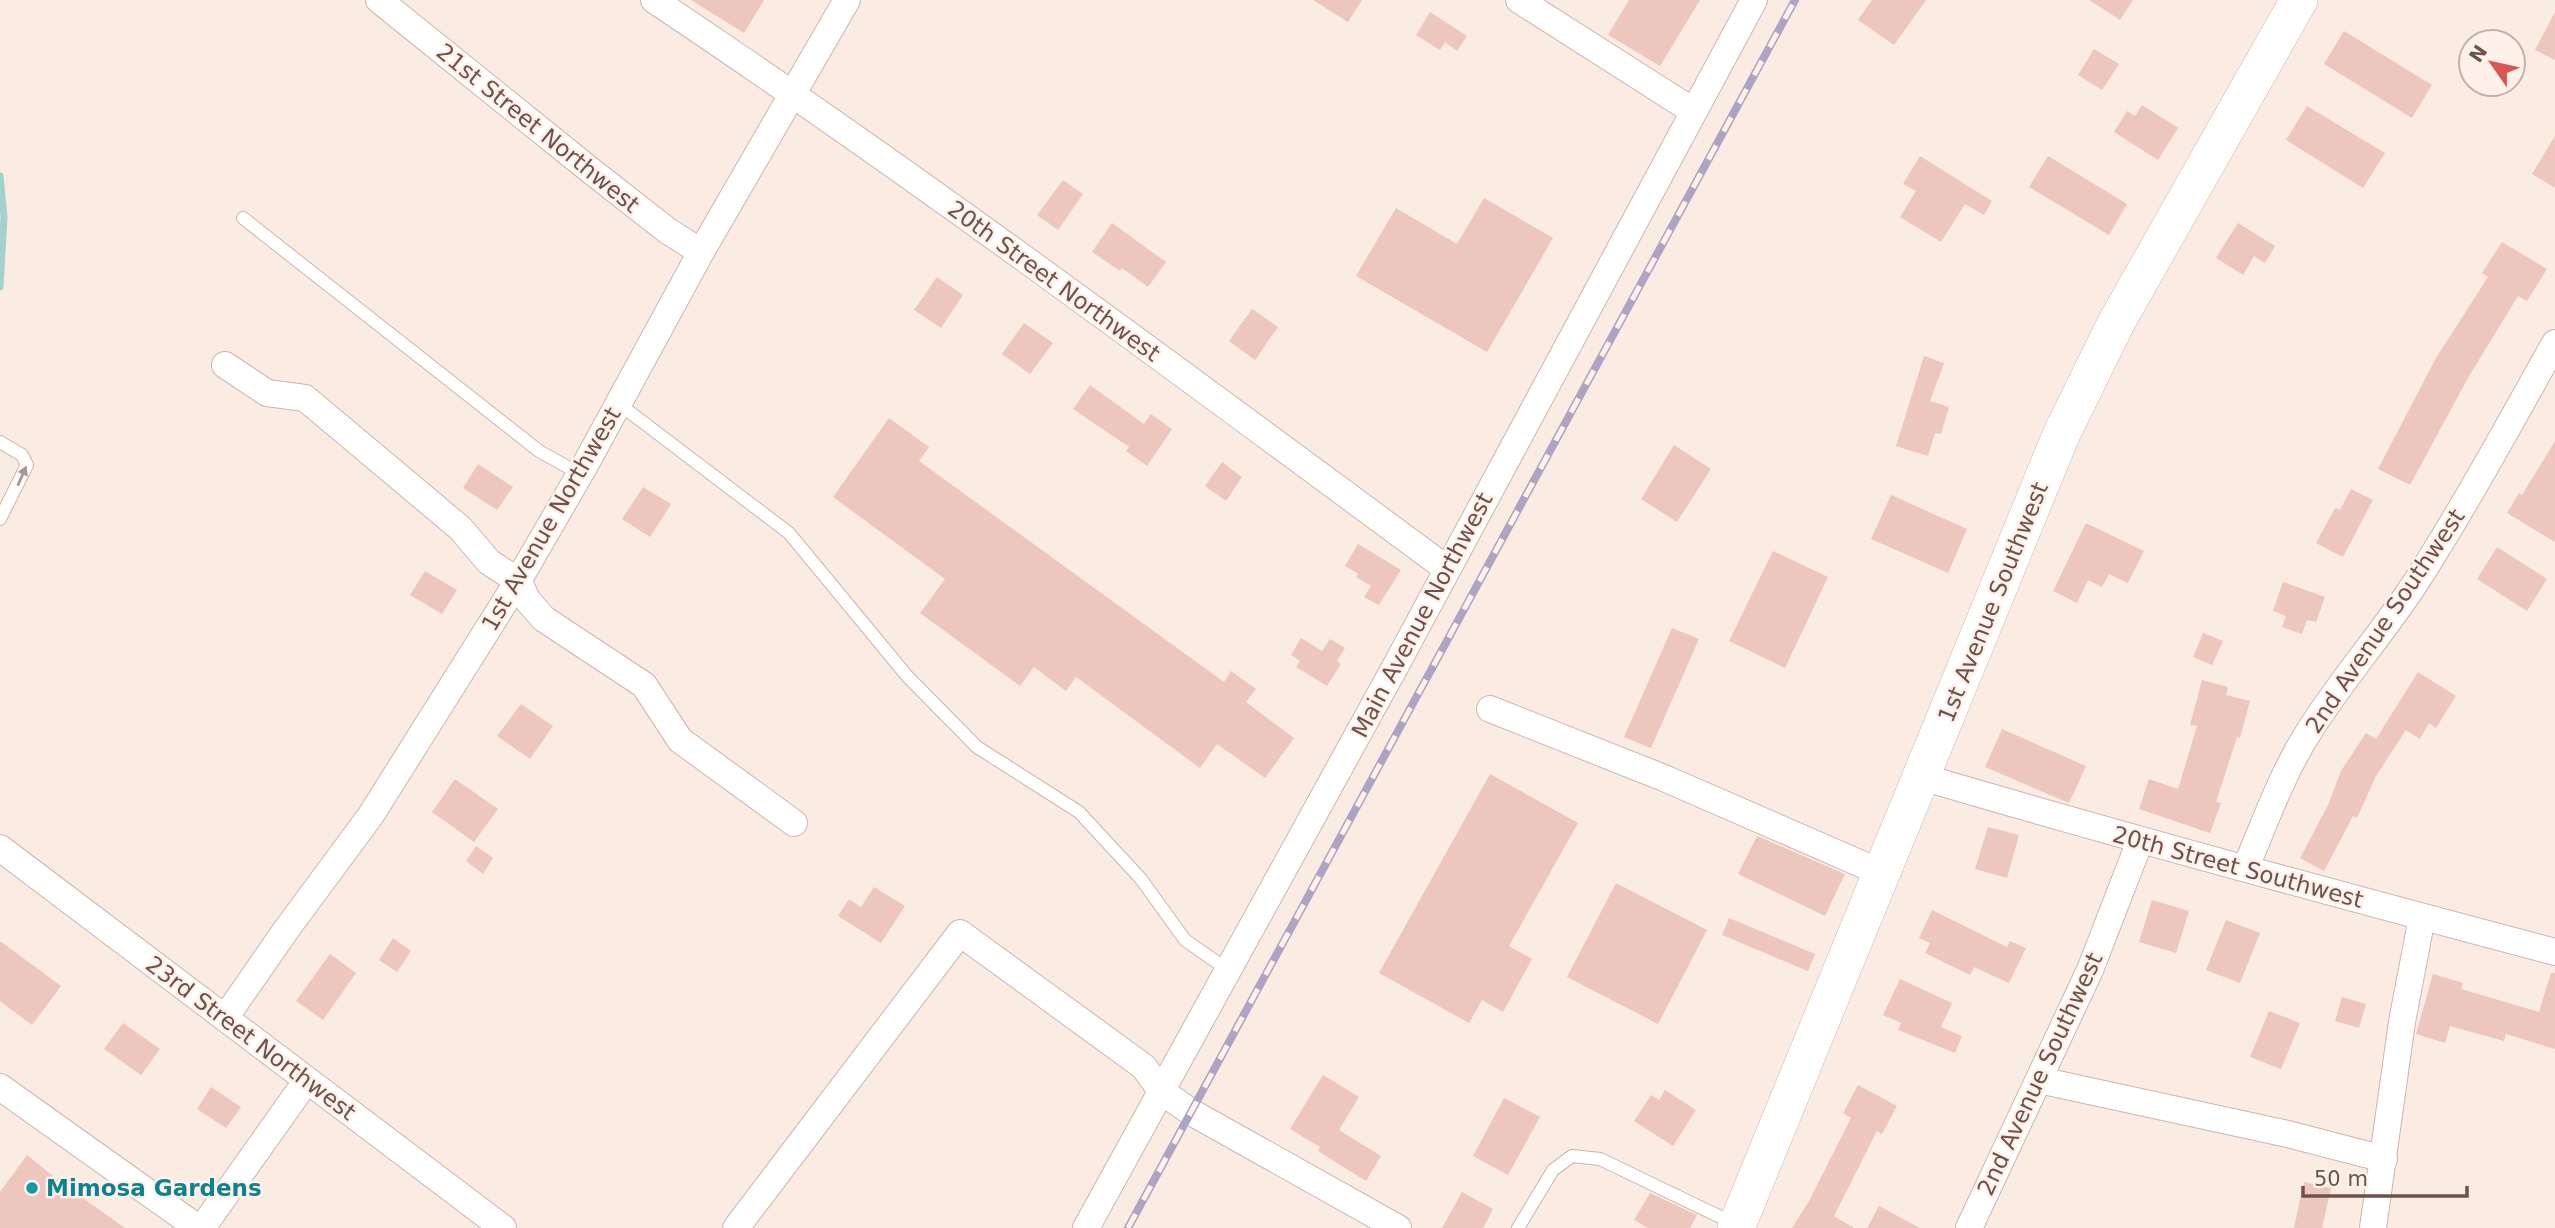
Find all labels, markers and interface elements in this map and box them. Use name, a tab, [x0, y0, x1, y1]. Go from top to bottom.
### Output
north arrow	[2457, 28, 2527, 98]
street label: 21st Street Northwest	[431, 38, 645, 218]
text: N	[2464, 41, 2491, 66]
street label: 20th Street Northwest	[943, 195, 1165, 367]
street label: 1st Avenue Northwest	[476, 403, 626, 635]
one-way arrow	[16, 466, 28, 486]
street label: 1st Avenue Southwest	[1933, 478, 2053, 726]
street label: Main Avenue Northwest	[1346, 488, 1498, 742]
street label: 2nd Avenue Southwest	[2300, 504, 2470, 738]
street label: 20th Street Southwest	[2110, 821, 2366, 913]
street label: 2nd Avenue Southwest	[1972, 949, 2108, 1199]
street label: 23rd Street Northwest	[141, 951, 361, 1125]
scale bar	[2303, 1154, 2468, 1198]
text: 50 m	[2314, 1167, 2368, 1191]
place label: Mimosa Gardens	[46, 1175, 262, 1201]
marker: Mimosa Gardens	[24, 1180, 40, 1196]

